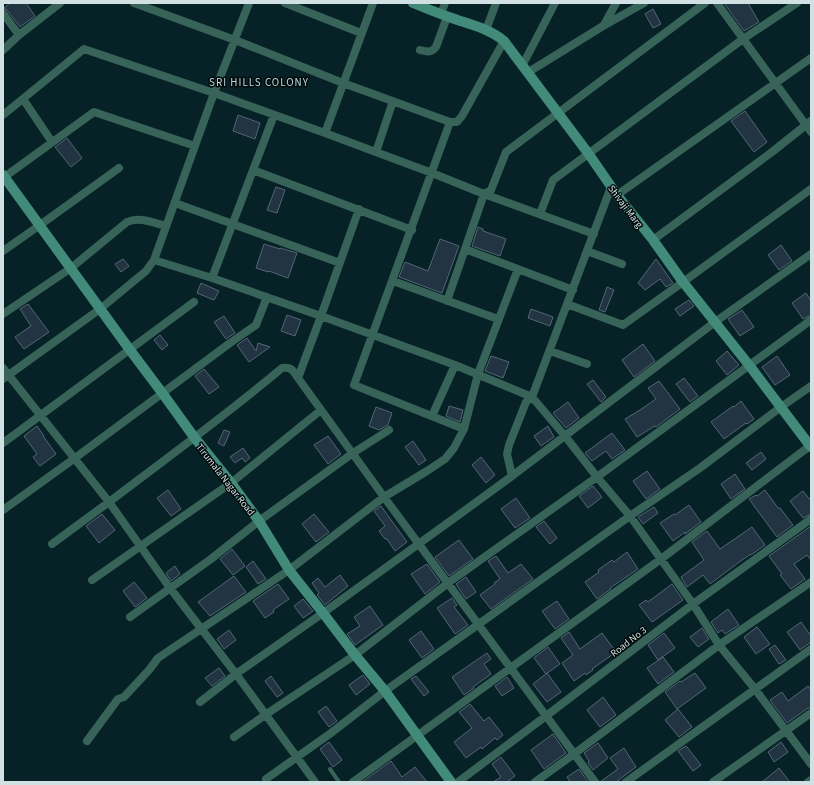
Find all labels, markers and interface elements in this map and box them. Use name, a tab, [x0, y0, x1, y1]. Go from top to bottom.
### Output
district label: SRI HILLS COLONY	[209, 75, 309, 90]
street label: Shivaji Marg	[604, 182, 646, 231]
street label: Tirumala Nagar Road	[193, 441, 258, 519]
street label: Road No 3	[608, 623, 650, 660]

